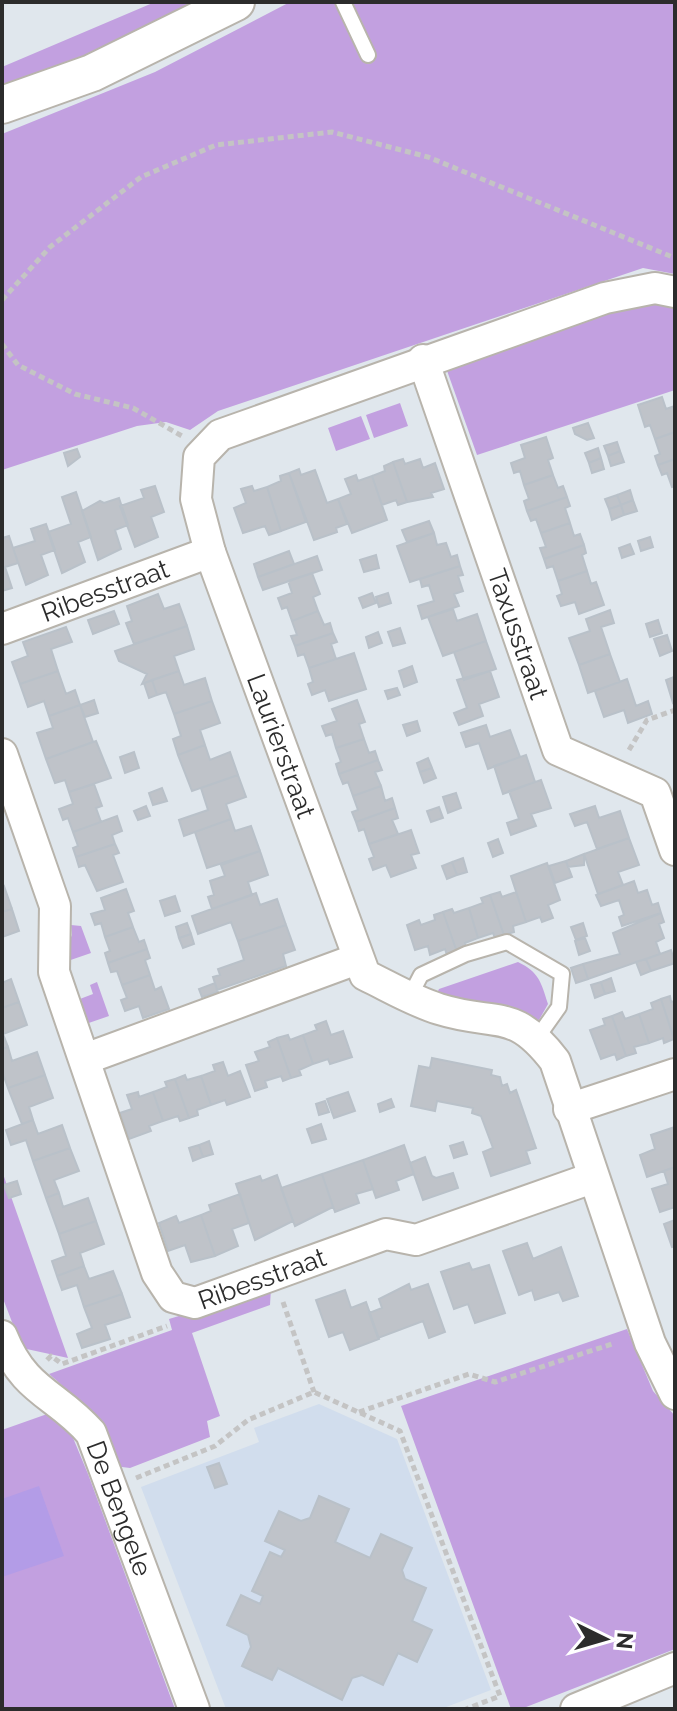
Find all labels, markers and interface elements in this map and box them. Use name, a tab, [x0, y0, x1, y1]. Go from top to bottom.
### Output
street label: Ribesstraat	[37, 553, 173, 628]
street label: Taxusstraat	[481, 565, 554, 703]
street label: Laurierstraat	[241, 670, 321, 822]
street label: Ribesstraat	[194, 1242, 330, 1316]
street label: De Bengele	[80, 1437, 158, 1580]
north arrow	[565, 1599, 645, 1679]
text: N	[611, 1631, 639, 1650]

